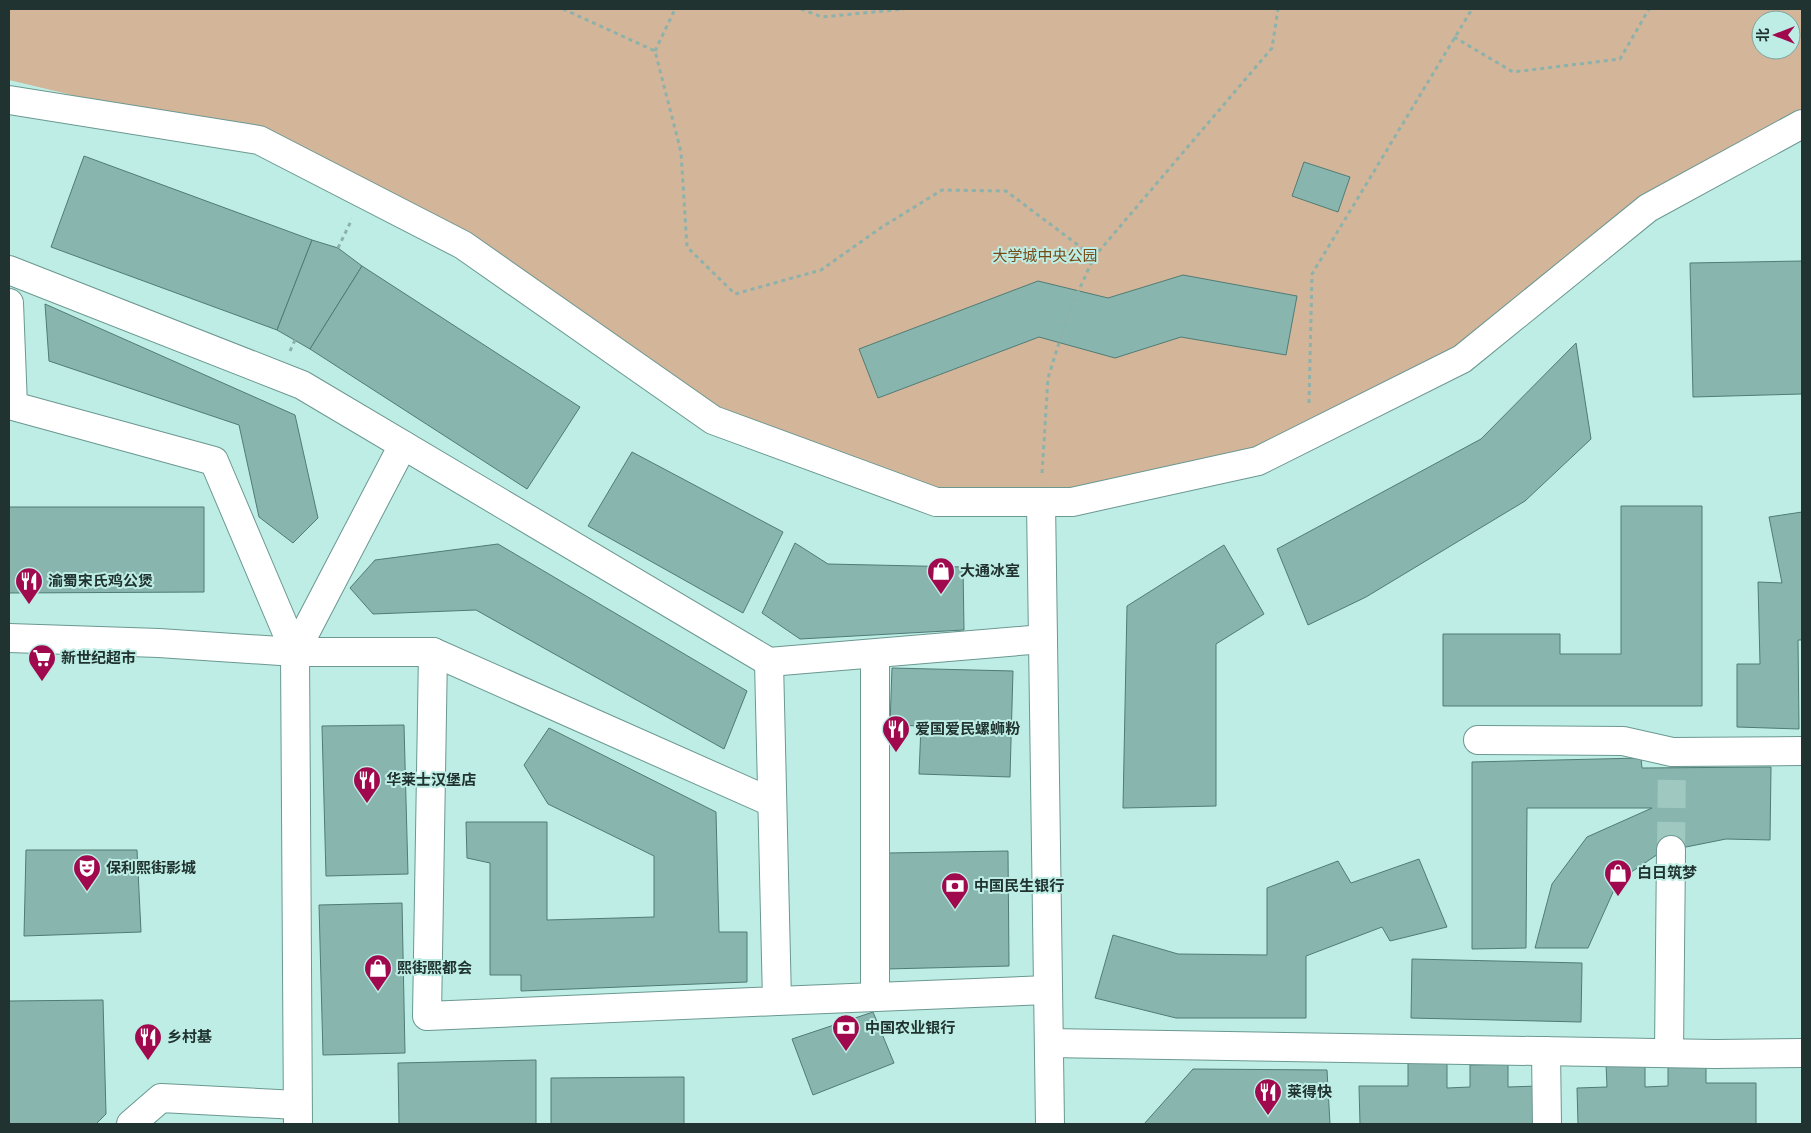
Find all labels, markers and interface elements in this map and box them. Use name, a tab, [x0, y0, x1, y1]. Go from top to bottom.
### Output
north arrow	[1751, 10, 1801, 60]
text: 北	[1755, 28, 1772, 42]
park label: 大学城中央公园	[992, 247, 1098, 265]
shop icon: 大通冰室	[926, 556, 956, 595]
place label: 大通冰室	[960, 562, 1020, 580]
restaurant icon: 渝蜀宋氏鸡公煲	[14, 566, 44, 605]
place label: 渝蜀宋氏鸡公煲	[48, 572, 153, 590]
supermarket icon: 新世纪超市	[27, 643, 57, 682]
place label: 新世纪超市	[61, 649, 136, 667]
restaurant icon: 爱国爱民螺蛳粉	[881, 714, 911, 753]
place label: 爱国爱民螺蛳粉	[915, 720, 1021, 738]
restaurant icon: 华莱士汉堡店	[352, 765, 382, 804]
place label: 华莱士汉堡店	[386, 771, 476, 789]
theatre icon: 保利熙街影城	[72, 853, 102, 892]
shop icon: 白日筑梦	[1603, 858, 1633, 897]
place label: 保利熙街影城	[106, 859, 196, 877]
place label: 白日筑梦	[1637, 864, 1697, 882]
bank icon: 中国民生银行	[940, 871, 970, 910]
place label: 中国民生银行	[974, 877, 1064, 895]
shop icon: 熙街熙都会	[363, 953, 393, 992]
place label: 熙街熙都会	[397, 959, 472, 977]
bank icon: 中国农业银行	[831, 1013, 861, 1052]
place label: 中国农业银行	[865, 1019, 955, 1037]
restaurant icon: 乡村基	[133, 1022, 163, 1061]
place label: 乡村基	[167, 1028, 212, 1046]
restaurant icon: 莱得快	[1253, 1077, 1283, 1116]
place label: 莱得快	[1287, 1083, 1332, 1101]

